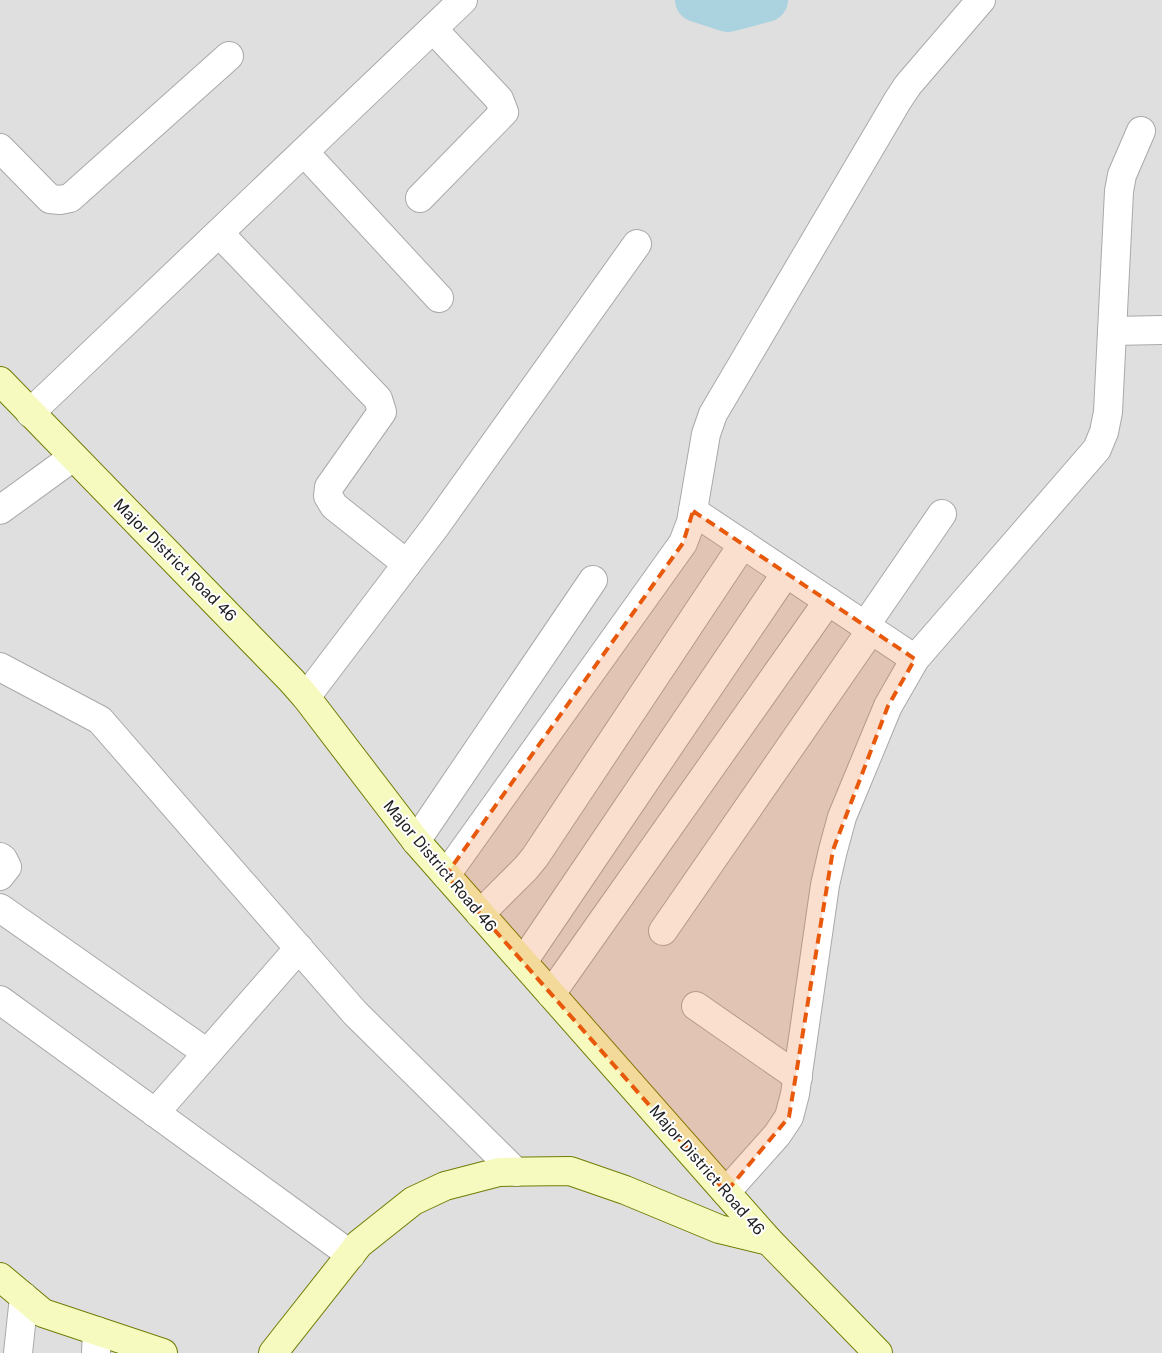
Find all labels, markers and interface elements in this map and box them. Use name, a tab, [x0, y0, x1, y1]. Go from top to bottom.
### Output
street label: Major District Road 46	[110, 495, 240, 625]
street label: Major District Road 46	[379, 796, 501, 936]
street label: Major District Road 46	[645, 1101, 769, 1239]

